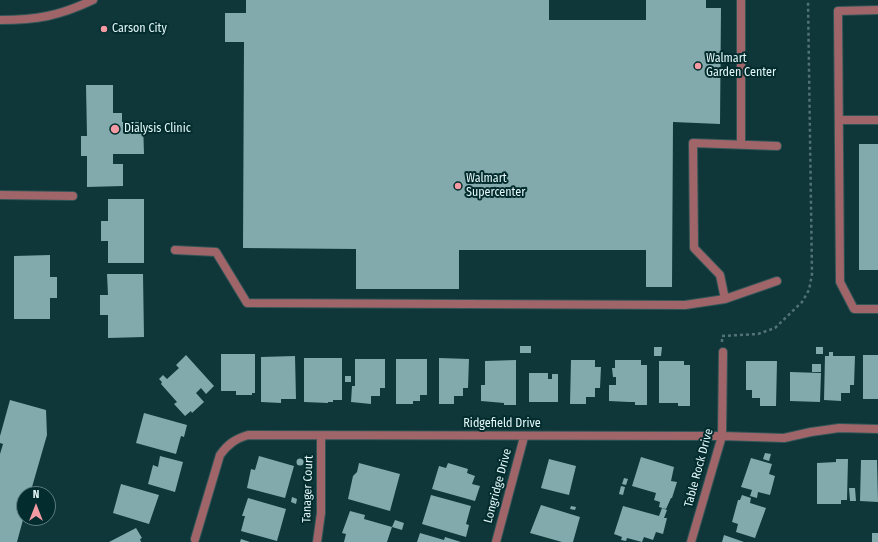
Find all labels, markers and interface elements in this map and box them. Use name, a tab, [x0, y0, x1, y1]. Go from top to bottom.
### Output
place label: Carson City	[112, 22, 167, 36]
marker: Carson City	[99, 24, 109, 34]
place label: Walmart Garden Center	[706, 52, 776, 80]
marker: Walmart Garden Center	[693, 61, 703, 71]
place label: Dialysis Clinic	[124, 122, 191, 136]
marker: Dialysis Clinic	[109, 123, 121, 135]
place label: Walmart Supercenter	[466, 172, 525, 200]
marker: Walmart Supercenter	[453, 181, 463, 191]
street label: Ridgefield Drive	[463, 417, 541, 431]
street label: Table Rock Drive	[682, 427, 716, 509]
street label: Longridge Drive	[481, 447, 515, 525]
street label: Tanager Court	[300, 455, 316, 523]
north arrow	[16, 486, 56, 526]
text: N	[33, 488, 39, 501]

